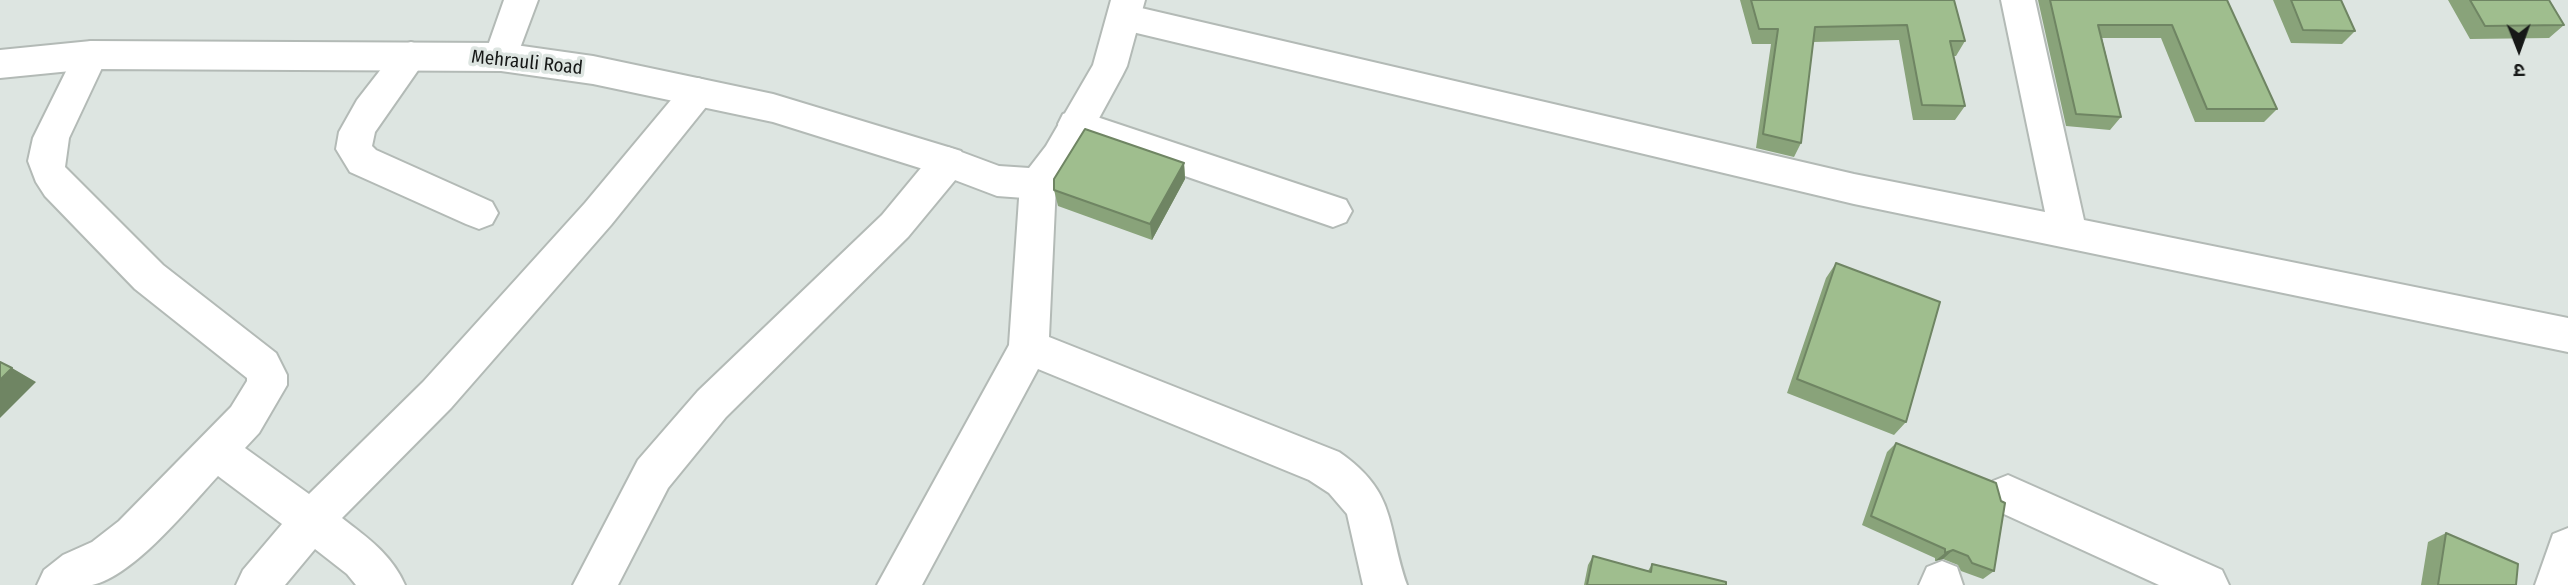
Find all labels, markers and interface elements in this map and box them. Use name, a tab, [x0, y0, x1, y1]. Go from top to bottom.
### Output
north arrow	[2484, 14, 2554, 84]
street label: Mehrauli Road	[470, 46, 584, 80]
text: उ	[2514, 59, 2525, 82]

